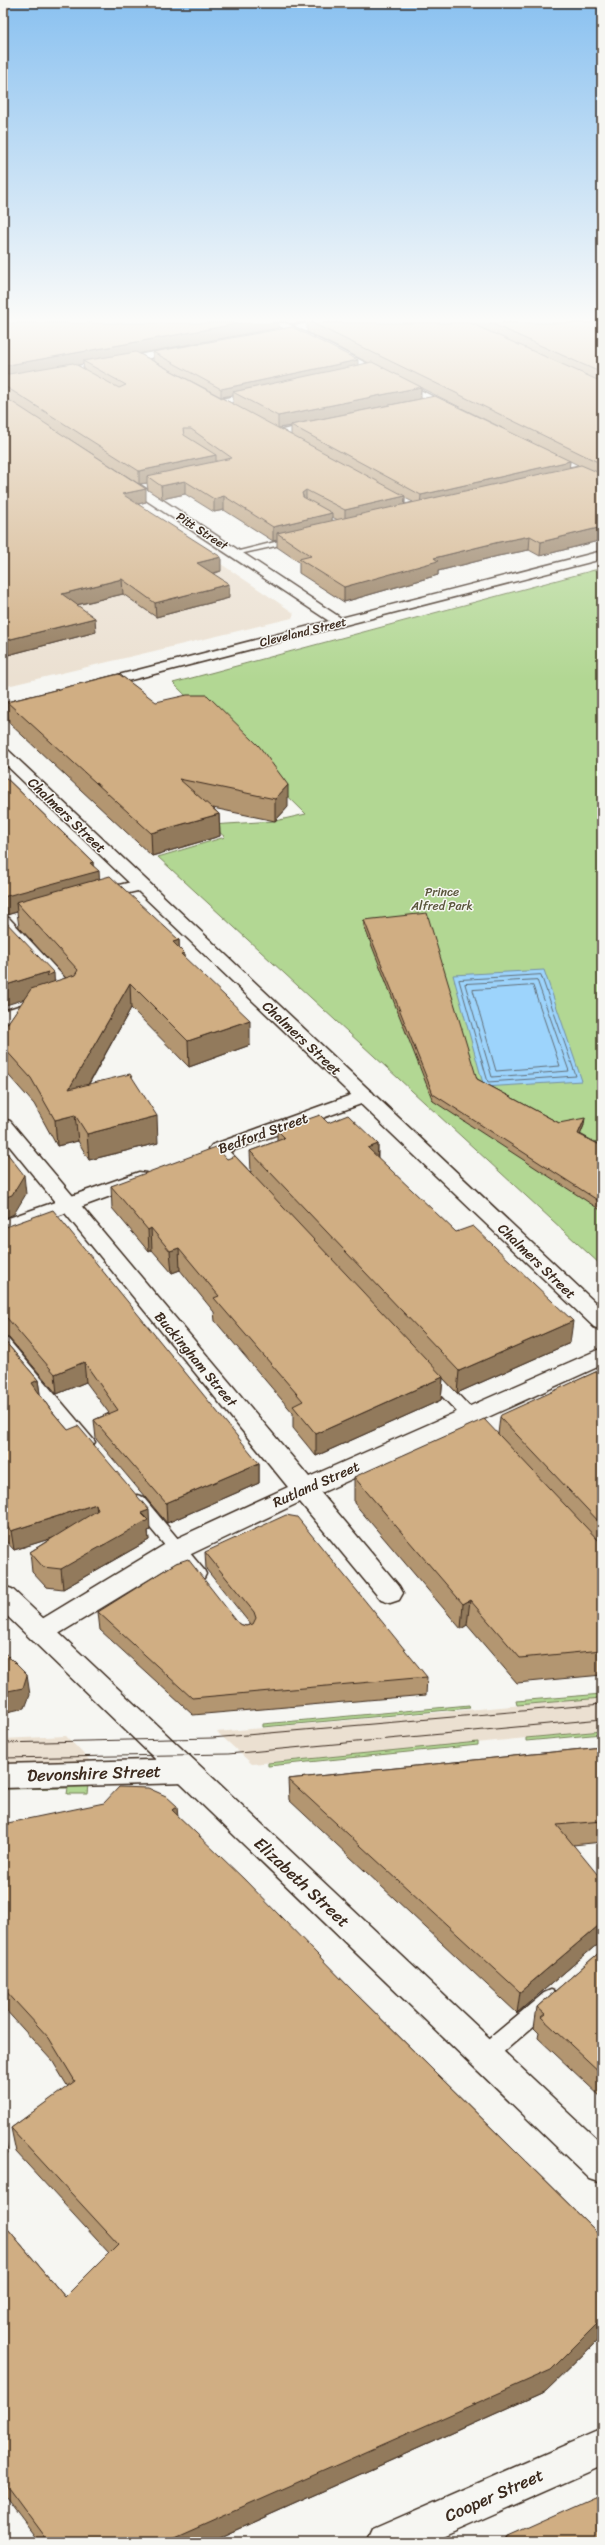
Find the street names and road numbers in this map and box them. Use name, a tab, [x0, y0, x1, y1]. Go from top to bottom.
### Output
street label: Pitt Street	[172, 506, 233, 557]
street label: Cleveland Street	[257, 611, 349, 653]
street label: Chalmers Street	[21, 771, 112, 860]
street label: Chalmers Street	[256, 995, 347, 1082]
street label: Bedford Street	[214, 1106, 312, 1161]
street label: Chalmers Street	[491, 1217, 582, 1306]
street label: Buckingham Street	[148, 1306, 244, 1414]
street label: Rutland Street	[269, 1454, 364, 1515]
street label: Devonshire Street	[26, 1756, 162, 1790]
street label: Elizabeth Street	[247, 1829, 358, 1935]
street label: Cooper Street	[440, 2460, 549, 2530]

